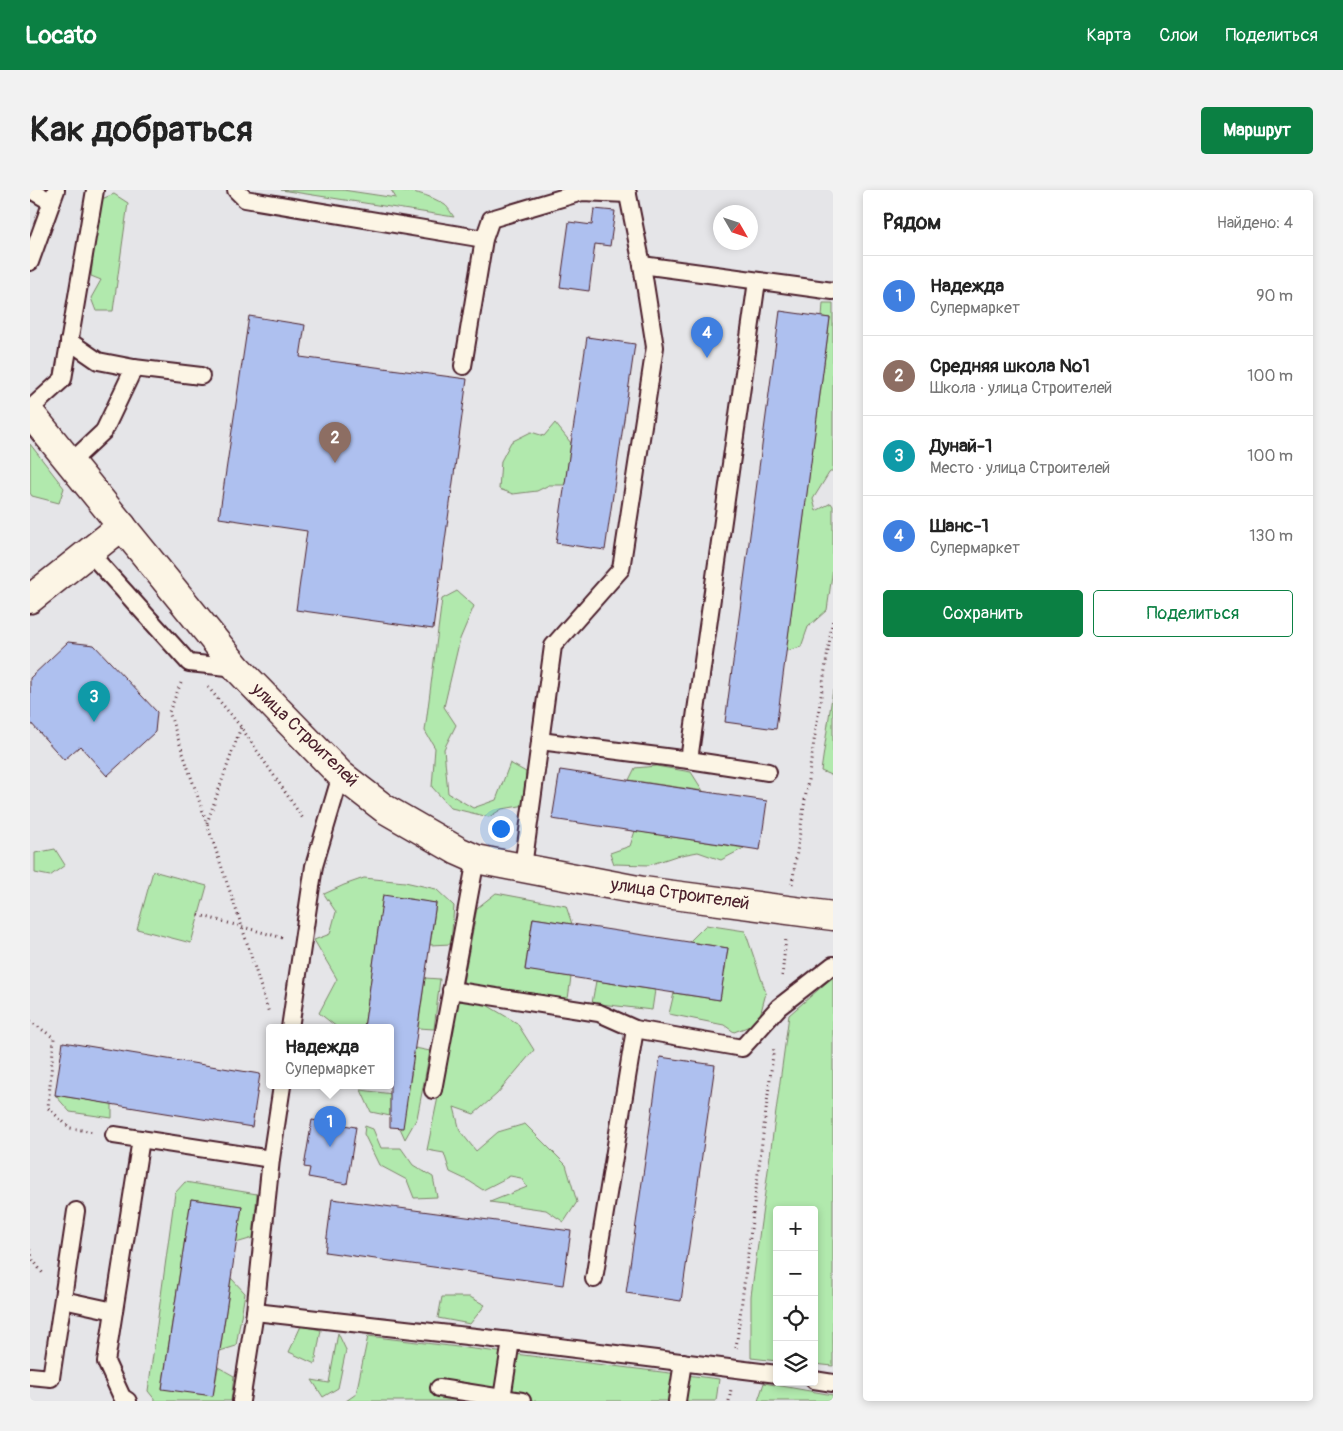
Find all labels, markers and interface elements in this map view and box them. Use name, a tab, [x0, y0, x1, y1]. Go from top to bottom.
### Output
text: Locato	[25, 21, 97, 50]
text: Карта	[1087, 24, 1131, 47]
text: Слои	[1159, 24, 1197, 47]
text: Поделиться	[1225, 24, 1318, 47]
button: Маршрут	[1201, 107, 1313, 154]
text: Как добраться	[30, 108, 253, 152]
north arrow	[713, 205, 758, 250]
text: Рядом	[883, 209, 941, 236]
text: Найдено: 4	[1217, 213, 1293, 233]
text: Надежда	[930, 274, 1004, 298]
text: 1	[896, 286, 902, 306]
text: 90 m	[1256, 286, 1293, 306]
text: Супермаркет	[930, 298, 1020, 318]
pin: 4	[691, 317, 723, 358]
text: Средняя школа №1	[930, 354, 1090, 378]
text: 2	[895, 366, 903, 386]
text: 100 m	[1247, 366, 1293, 386]
text: Школа · улица Строителей	[930, 378, 1112, 398]
pin: 2	[319, 422, 351, 463]
text: Дунай-1	[930, 434, 992, 458]
text: 3	[895, 446, 903, 466]
text: 100 m	[1247, 446, 1293, 466]
text: Место · улица Строителей	[930, 458, 1110, 478]
text: Шанс-1	[930, 514, 989, 538]
text: 4	[894, 526, 904, 546]
text: 130 m	[1249, 526, 1293, 546]
text: Супермаркет	[930, 538, 1020, 558]
button: Сохранить	[883, 590, 1083, 637]
button: Поделиться	[1093, 590, 1293, 637]
street label: улица Строителей	[246, 677, 363, 792]
pin: 3	[78, 681, 110, 722]
your location	[488, 816, 514, 842]
street label: улица Строителей	[608, 873, 751, 915]
popup	[266, 1024, 394, 1089]
text: Надежда	[285, 1035, 359, 1059]
text: Супермаркет	[285, 1059, 375, 1079]
pin: 1	[314, 1106, 346, 1147]
map controls	[773, 1206, 818, 1386]
button: +	[773, 1206, 818, 1251]
button: −	[773, 1251, 818, 1296]
button: locate	[773, 1296, 818, 1341]
button: layers	[773, 1341, 818, 1386]

